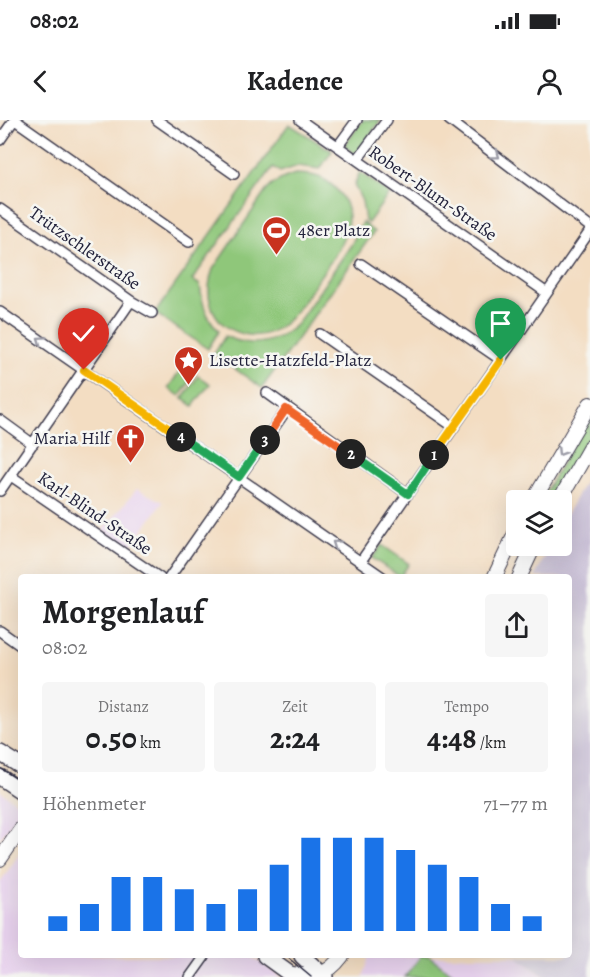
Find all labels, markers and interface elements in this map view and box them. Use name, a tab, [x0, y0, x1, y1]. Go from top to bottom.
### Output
text: 08:02	[30, 6, 79, 36]
text: Kadence	[247, 63, 343, 99]
icon: back	[24, 65, 57, 98]
icon: person	[533, 65, 566, 98]
street label: Robert-Blum-Straße	[364, 140, 502, 246]
one-way arrow	[489, 148, 500, 159]
street label: Trützschlerstraße	[24, 201, 146, 295]
sports icon: 48er Platz	[261, 214, 293, 256]
place label: 48er Platz	[298, 218, 370, 242]
pin	[475, 298, 526, 360]
icon: arrive	[484, 307, 517, 340]
pin	[58, 308, 109, 370]
icon: check	[67, 317, 100, 350]
one-way arrow	[37, 336, 48, 347]
place icon: Lisette-Hatzfeld-Platz	[172, 344, 204, 386]
place label: Lisette-Hatzfeld-Platz	[209, 348, 372, 372]
church icon: Maria Hilf	[115, 422, 147, 464]
pin: 4	[166, 422, 196, 452]
pin: 3	[250, 425, 280, 455]
place label: Maria Hilf	[34, 426, 113, 450]
text: 4	[177, 426, 185, 448]
text: 3	[262, 429, 268, 451]
pin: 2	[336, 439, 366, 469]
pin: 1	[419, 440, 449, 470]
text: 2	[347, 443, 355, 465]
text: 1	[431, 444, 437, 466]
one-way arrow	[556, 446, 568, 456]
street label: Karl-Blind-Straße	[33, 466, 157, 560]
map controls	[506, 490, 572, 556]
button: layers	[506, 490, 572, 556]
one-way arrow	[332, 540, 343, 551]
text: Morgenlauf	[42, 589, 204, 634]
button: share	[485, 594, 548, 657]
text: 08:02	[42, 634, 87, 661]
text: Distanz	[98, 696, 149, 718]
text: Zeit	[282, 696, 308, 718]
text: Tempo	[444, 696, 489, 718]
text: 0.50	[85, 718, 137, 758]
text: 2:24	[270, 718, 320, 758]
text: 4:48	[427, 718, 477, 758]
text: km	[137, 732, 161, 754]
text: /km	[477, 732, 506, 754]
text: Höhenmeter	[42, 790, 146, 817]
text: 71–77 m	[483, 790, 548, 817]

